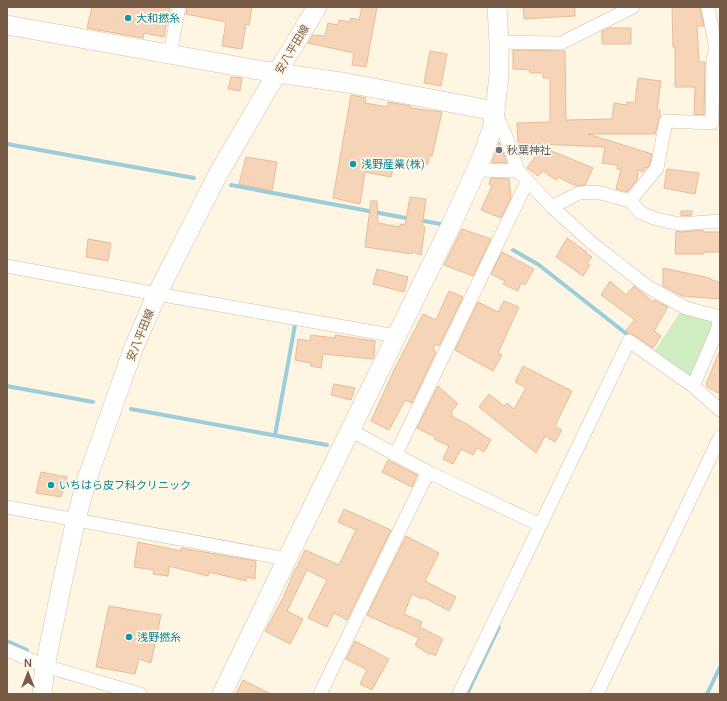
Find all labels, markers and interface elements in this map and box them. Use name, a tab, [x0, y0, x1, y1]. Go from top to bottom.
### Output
place label: 大和撚糸	[136, 10, 180, 25]
marker: 大和撚糸	[123, 13, 133, 23]
street label: 安八平田線	[271, 21, 312, 76]
place label: 秋葉神社	[507, 142, 551, 157]
marker: 秋葉神社	[494, 145, 504, 155]
place label: 浅野産業(株)	[361, 156, 425, 171]
marker: 浅野産業(株)	[348, 159, 358, 169]
street label: 安八平田線	[122, 307, 157, 363]
place label: いちはら皮フ科クリニック	[59, 477, 191, 492]
marker: いちはら皮フ科クリニック	[46, 480, 56, 490]
place label: 浅野撚糸	[137, 629, 181, 644]
marker: 浅野撚糸	[124, 632, 134, 642]
north arrow	[8, 653, 48, 693]
text: N	[24, 655, 32, 670]

